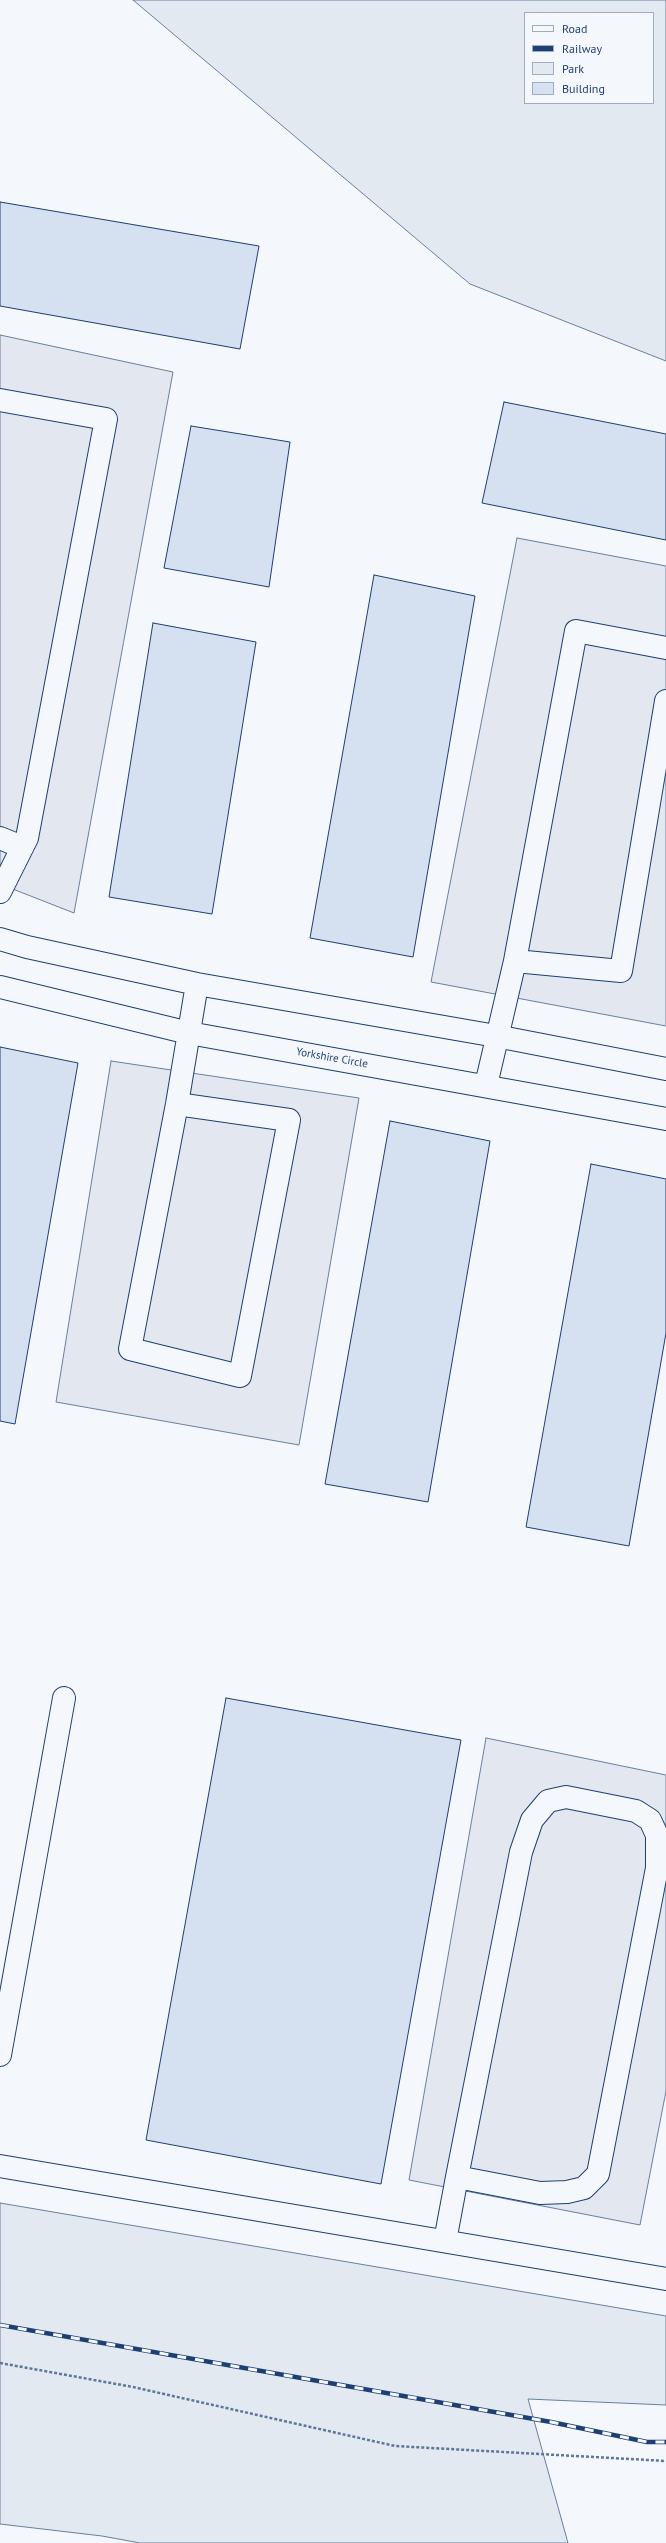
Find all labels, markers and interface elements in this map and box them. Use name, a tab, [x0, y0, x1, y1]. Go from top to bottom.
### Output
legend	[524, 12, 654, 104]
text: Road	[562, 21, 587, 36]
text: Railway	[562, 41, 602, 56]
text: Park	[562, 61, 584, 76]
text: Building	[562, 81, 605, 96]
street label: Yorkshire Circle	[295, 1045, 369, 1071]

